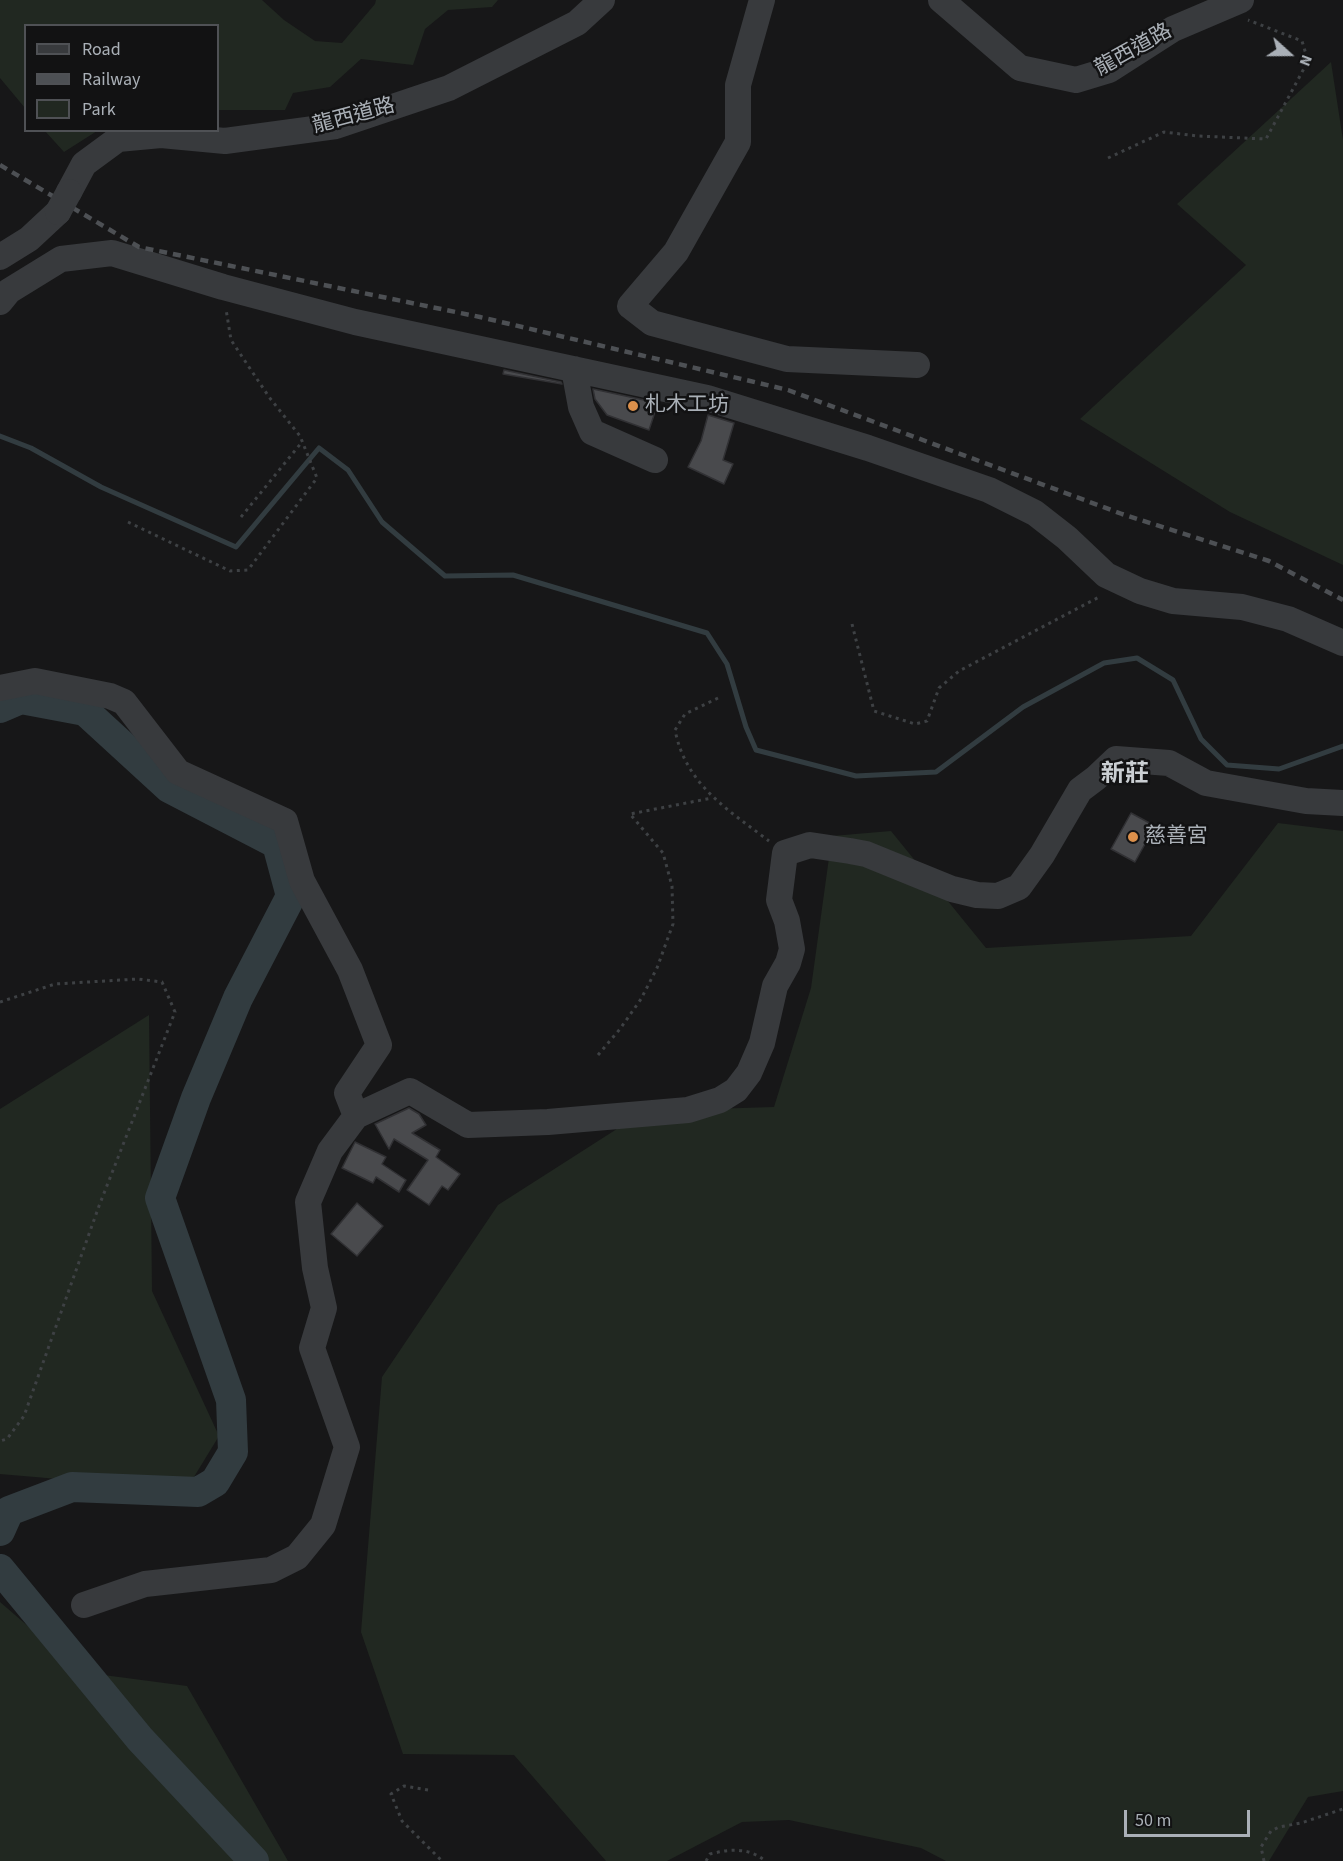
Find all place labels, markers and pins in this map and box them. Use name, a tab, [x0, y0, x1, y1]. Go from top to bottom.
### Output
place label: 札木工坊	[645, 393, 729, 419]
marker: 札木工坊	[626, 399, 640, 413]
place label: 慈善宮	[1145, 824, 1208, 850]
marker: 慈善宮	[1126, 830, 1140, 844]

